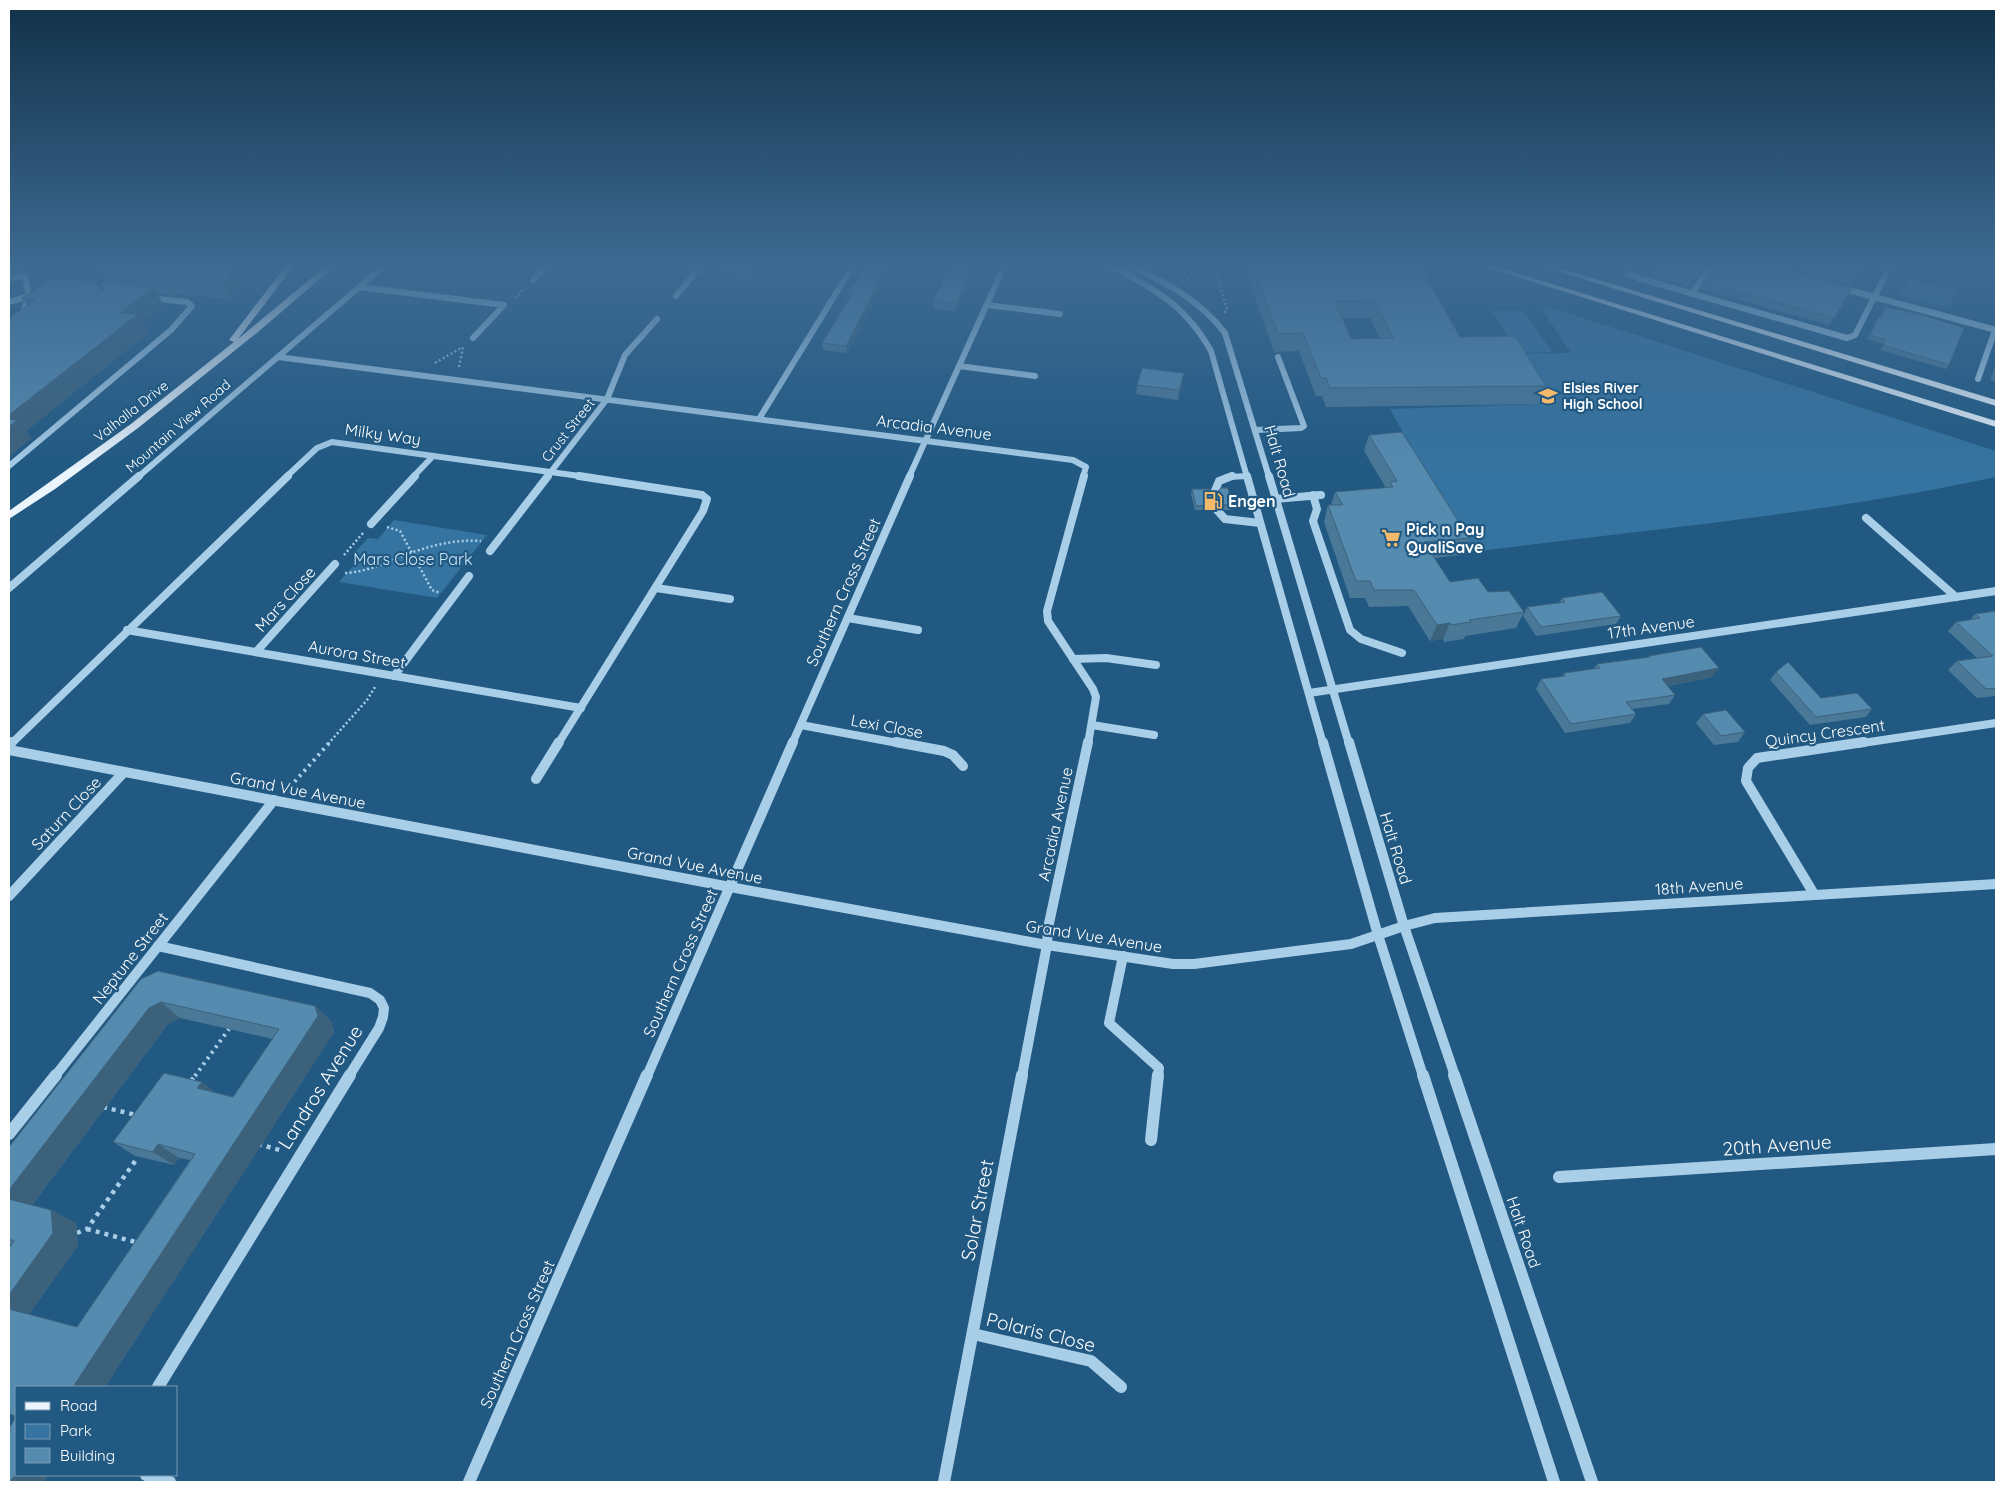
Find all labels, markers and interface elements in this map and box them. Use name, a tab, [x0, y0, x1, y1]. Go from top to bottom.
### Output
street label: Mountain View Road	[122, 375, 234, 477]
street label: Valhalla Drive	[90, 376, 172, 446]
place label: Elsies River High School	[1563, 379, 1643, 413]
school or university icon: Elsies River High School	[1537, 385, 1559, 407]
street label: Crust Street	[538, 394, 599, 465]
street label: Arcadia Avenue	[875, 410, 993, 444]
street label: Milky Way	[344, 419, 422, 449]
street label: Halt Road	[1260, 423, 1300, 499]
fuel station icon: Engen	[1202, 490, 1224, 512]
place label: Engen	[1228, 491, 1276, 511]
street label: Southern Cross Street	[801, 515, 885, 669]
place label: Pick n Pay QualiSave	[1406, 519, 1484, 557]
supermarket icon: Pick n Pay QualiSave	[1380, 527, 1402, 549]
park label: Mars Close Park	[353, 549, 473, 569]
street label: Mars Close	[250, 562, 320, 636]
street label: 17th Avenue	[1606, 611, 1696, 643]
street label: Aurora Street	[307, 636, 407, 672]
street label: Lexi Close	[849, 710, 925, 742]
street label: Quincy Crescent	[1764, 715, 1886, 751]
street label: Arcadia Avenue	[1033, 765, 1077, 883]
street label: Grand Vue Avenue	[228, 767, 368, 813]
street label: Saturn Close	[27, 772, 105, 854]
street label: Halt Road	[1376, 810, 1416, 886]
street label: Grand Vue Avenue	[625, 842, 765, 888]
street label: 18th Avenue	[1654, 873, 1744, 899]
street label: Southern Cross Street	[638, 886, 722, 1040]
street label: Neptune Street	[88, 908, 172, 1008]
street label: Grand Vue Avenue	[1024, 915, 1164, 957]
street label: Landros Avenue	[272, 1021, 368, 1153]
street label: 20th Avenue	[1722, 1129, 1832, 1161]
street label: Solar Street	[955, 1157, 999, 1263]
street label: Halt Road	[1502, 1194, 1546, 1270]
street label: Southern Cross Street	[475, 1257, 559, 1411]
street label: Polaris Close	[984, 1307, 1098, 1357]
legend	[15, 1386, 178, 1476]
text: Road	[60, 1396, 97, 1415]
text: Park	[60, 1421, 92, 1440]
text: Building	[60, 1446, 115, 1465]

